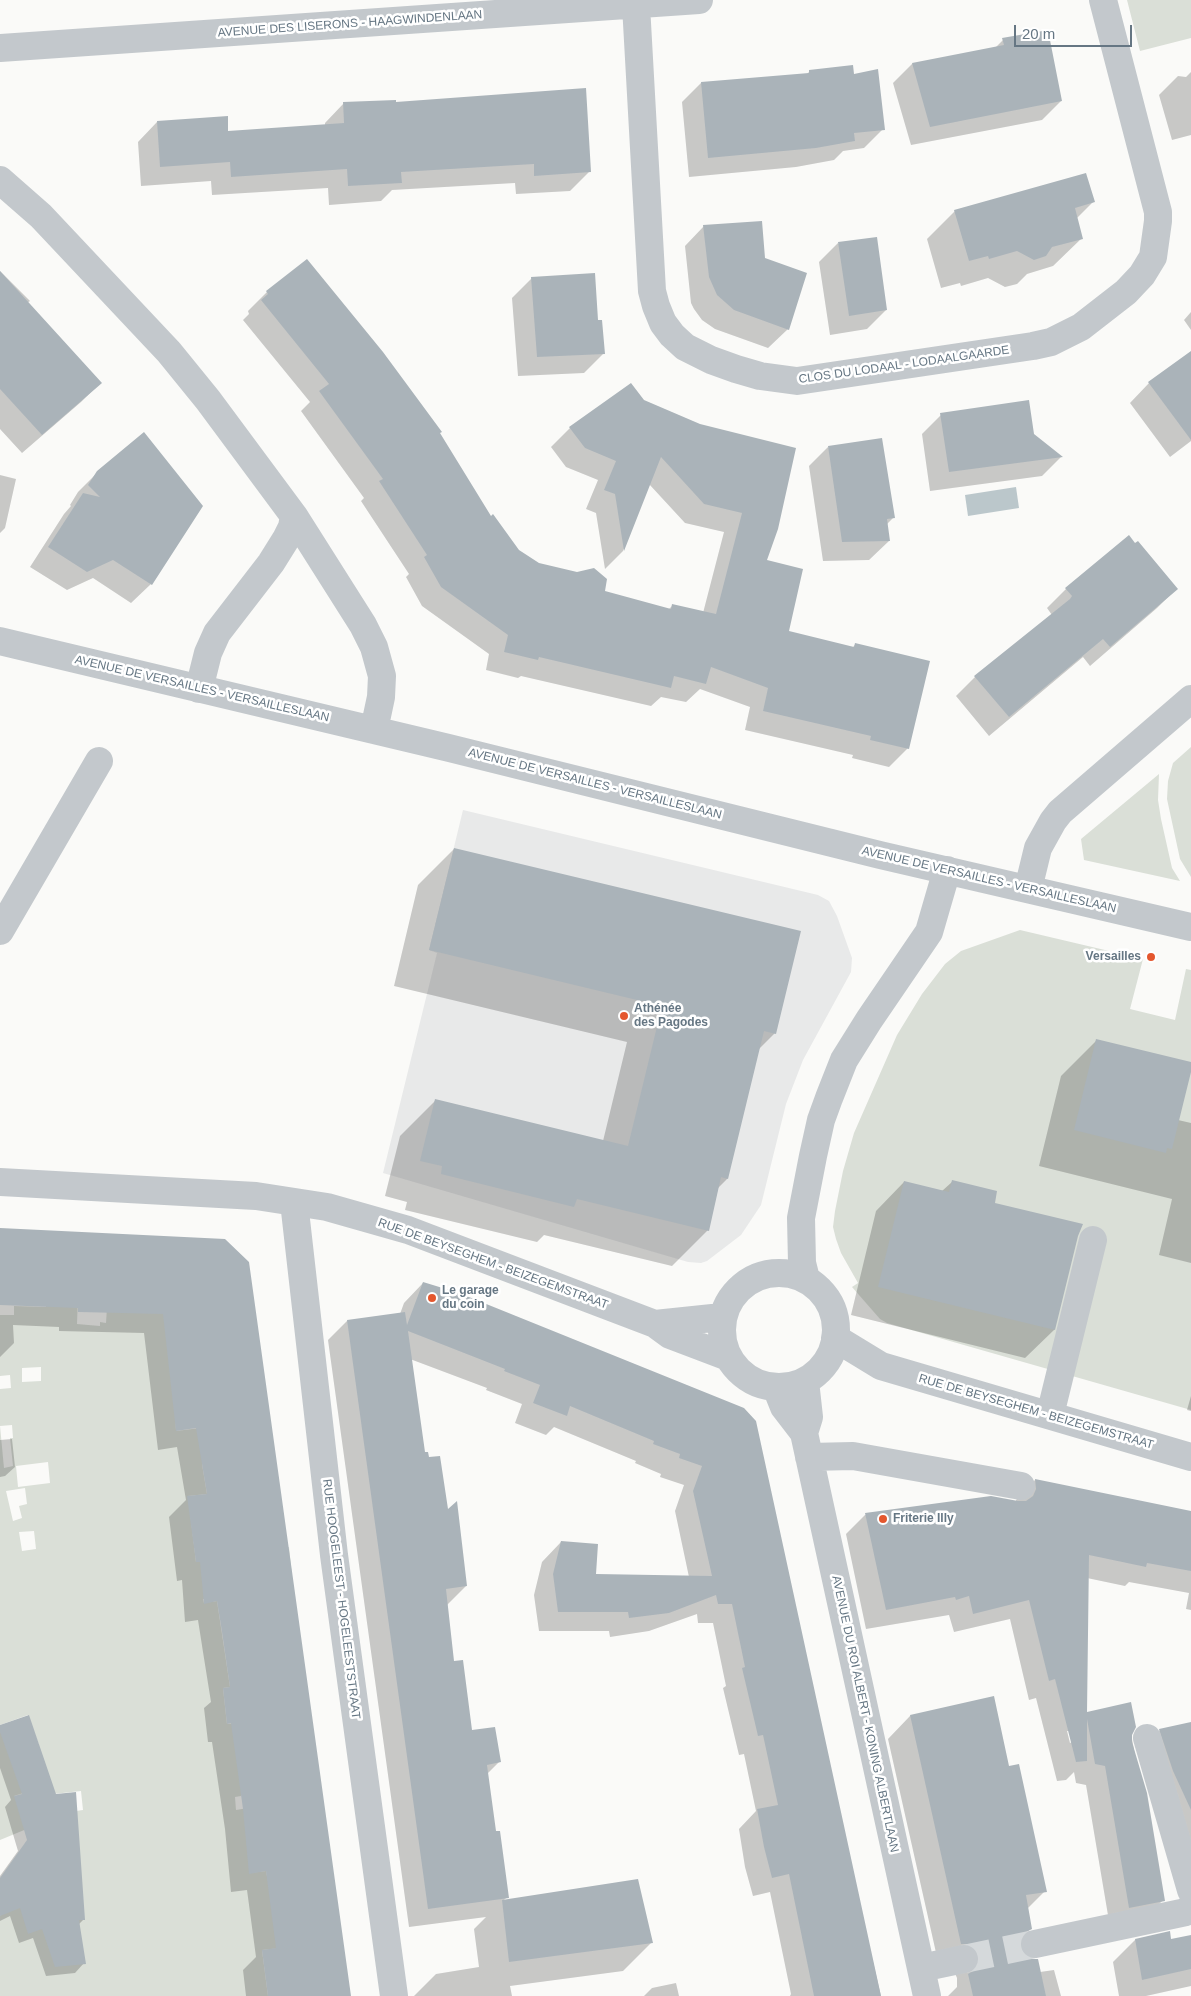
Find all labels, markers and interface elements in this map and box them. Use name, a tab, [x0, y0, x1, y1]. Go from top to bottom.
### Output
street label: AVENUE DES LISERONS - HAAGWINDENLAAN	[217, 8, 483, 40]
scale bar	[1016, 15, 1134, 47]
text: 20 m	[1022, 25, 1055, 42]
street label: CLOS DU LODAAL - LODAALGAARDE	[798, 343, 1010, 387]
street label: AVENUE DE VERSAILLES - VERSAILLESLAAN	[73, 653, 331, 725]
street label: AVENUE DE VERSAILLES - VERSAILLESLAAN	[467, 745, 723, 823]
street label: AVENUE DE VERSAILLES - VERSAILLESLAAN	[860, 844, 1118, 916]
place label: Versailles	[1086, 950, 1141, 964]
marker: Versailles	[1145, 951, 1157, 963]
place label: Athénée des Pagodes	[634, 1002, 708, 1030]
marker: Athénée des Pagodes	[618, 1010, 630, 1022]
street label: RUE DE BEYSEGHEM - BEIZEGEMSTRAAT	[376, 1216, 610, 1312]
place label: Le garage du coin	[442, 1284, 499, 1312]
marker: Le garage du coin	[426, 1292, 438, 1304]
street label: RUE DE BEYSEGHEM - BEIZEGEMSTRAAT	[917, 1371, 1155, 1453]
street label: RUE HOOGELEEST - HOGELEESTSTRAAT	[319, 1478, 363, 1720]
place label: Friterie Illy	[893, 1512, 954, 1526]
marker: Friterie Illy	[877, 1513, 889, 1525]
street label: AVENUE DU ROI ALBERT - KONING ALBERTLAAN	[829, 1574, 901, 1854]

